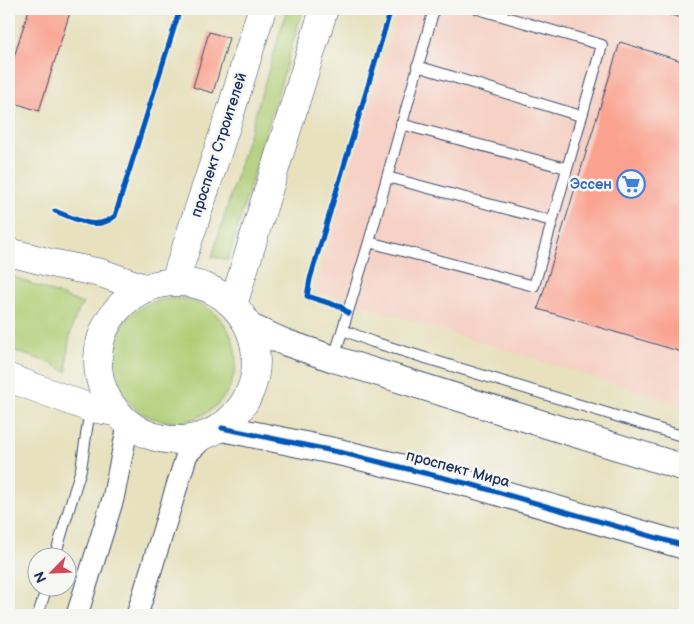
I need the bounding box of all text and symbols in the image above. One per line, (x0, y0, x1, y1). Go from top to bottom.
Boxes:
street label: проспект Строителей (187, 70, 251, 220)
supermarket icon: Эссен (616, 169, 646, 199)
place label: Эссен (570, 175, 612, 194)
street label: проспект Мира (404, 446, 512, 492)
north arrow (28, 546, 78, 596)
text: N (31, 569, 50, 585)

